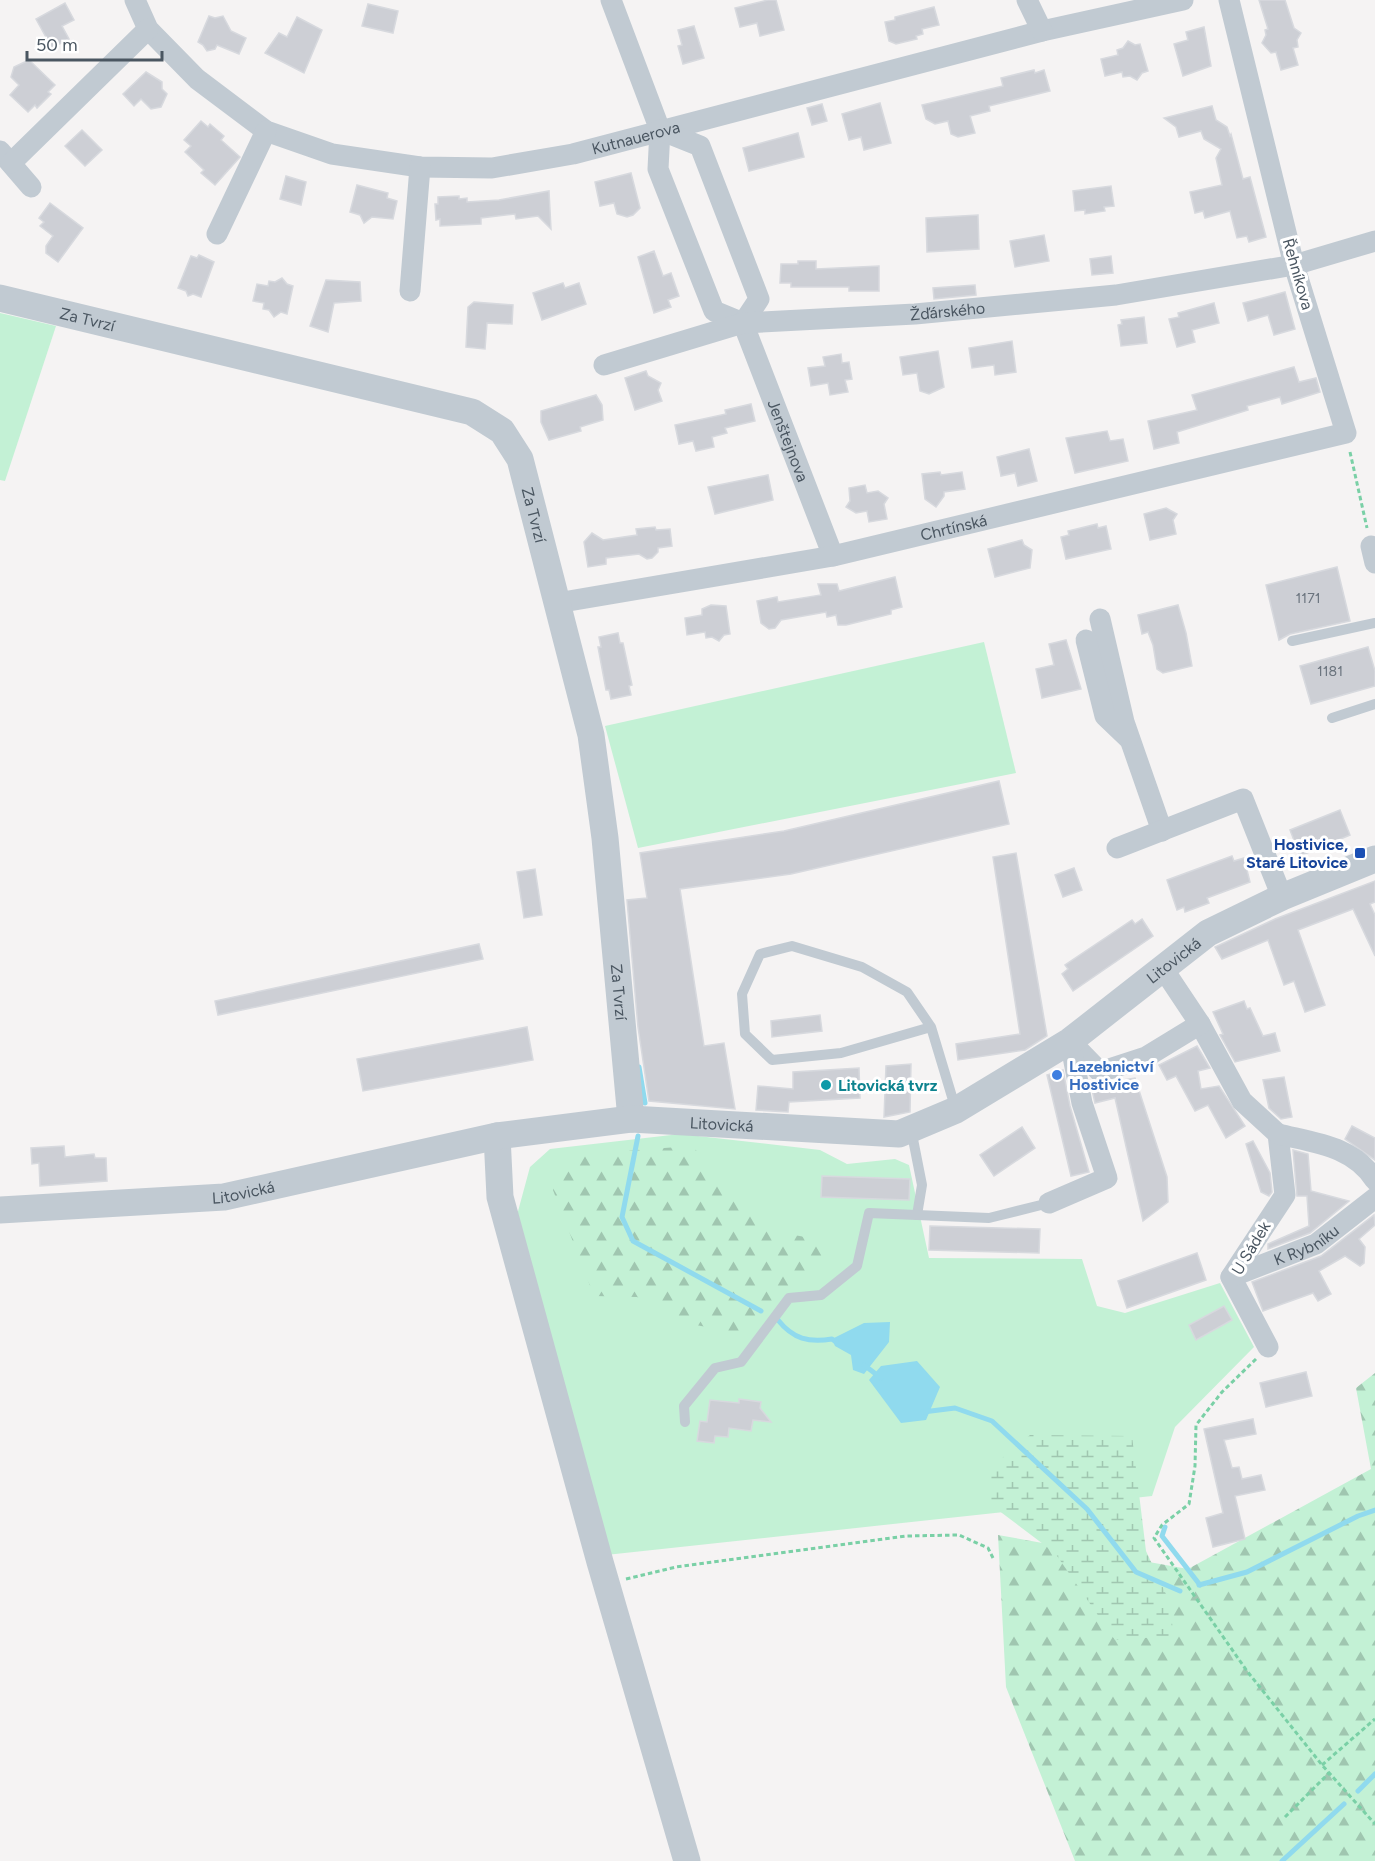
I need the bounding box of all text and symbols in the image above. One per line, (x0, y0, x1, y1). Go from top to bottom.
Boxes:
scale bar (27, 24, 162, 62)
text: 50 m (36, 34, 78, 56)
street label: Kutnauerova (590, 117, 682, 158)
street label: Řehníkova (1279, 236, 1317, 312)
street label: Žďárského (909, 298, 986, 324)
street label: Za Tvrzí (58, 303, 118, 335)
street label: Jenštejnova (764, 397, 813, 484)
street label: Za Tvrzí (518, 485, 551, 546)
street label: Chrtínská (918, 510, 989, 544)
house number: 1171 (1296, 590, 1320, 607)
house number: 1181 (1317, 663, 1343, 680)
place label: Hostivice, Staré Litovice (1246, 835, 1348, 872)
marker: Hostivice, Staré Litovice (1353, 846, 1367, 860)
street label: Litovická (1143, 933, 1204, 987)
street label: Za Tvrzí (607, 963, 631, 1022)
place label: Lazebnictví Hostivice (1069, 1057, 1154, 1094)
marker: Lazebnictví Hostivice (1050, 1068, 1064, 1082)
place label: Litovická tvrz (838, 1076, 938, 1095)
marker: Litovická tvrz (819, 1078, 833, 1092)
street label: Litovická (689, 1113, 754, 1135)
street label: Litovická (211, 1177, 276, 1207)
street label: U Sádek (1228, 1218, 1274, 1278)
street label: K Rybníku (1271, 1220, 1343, 1269)

